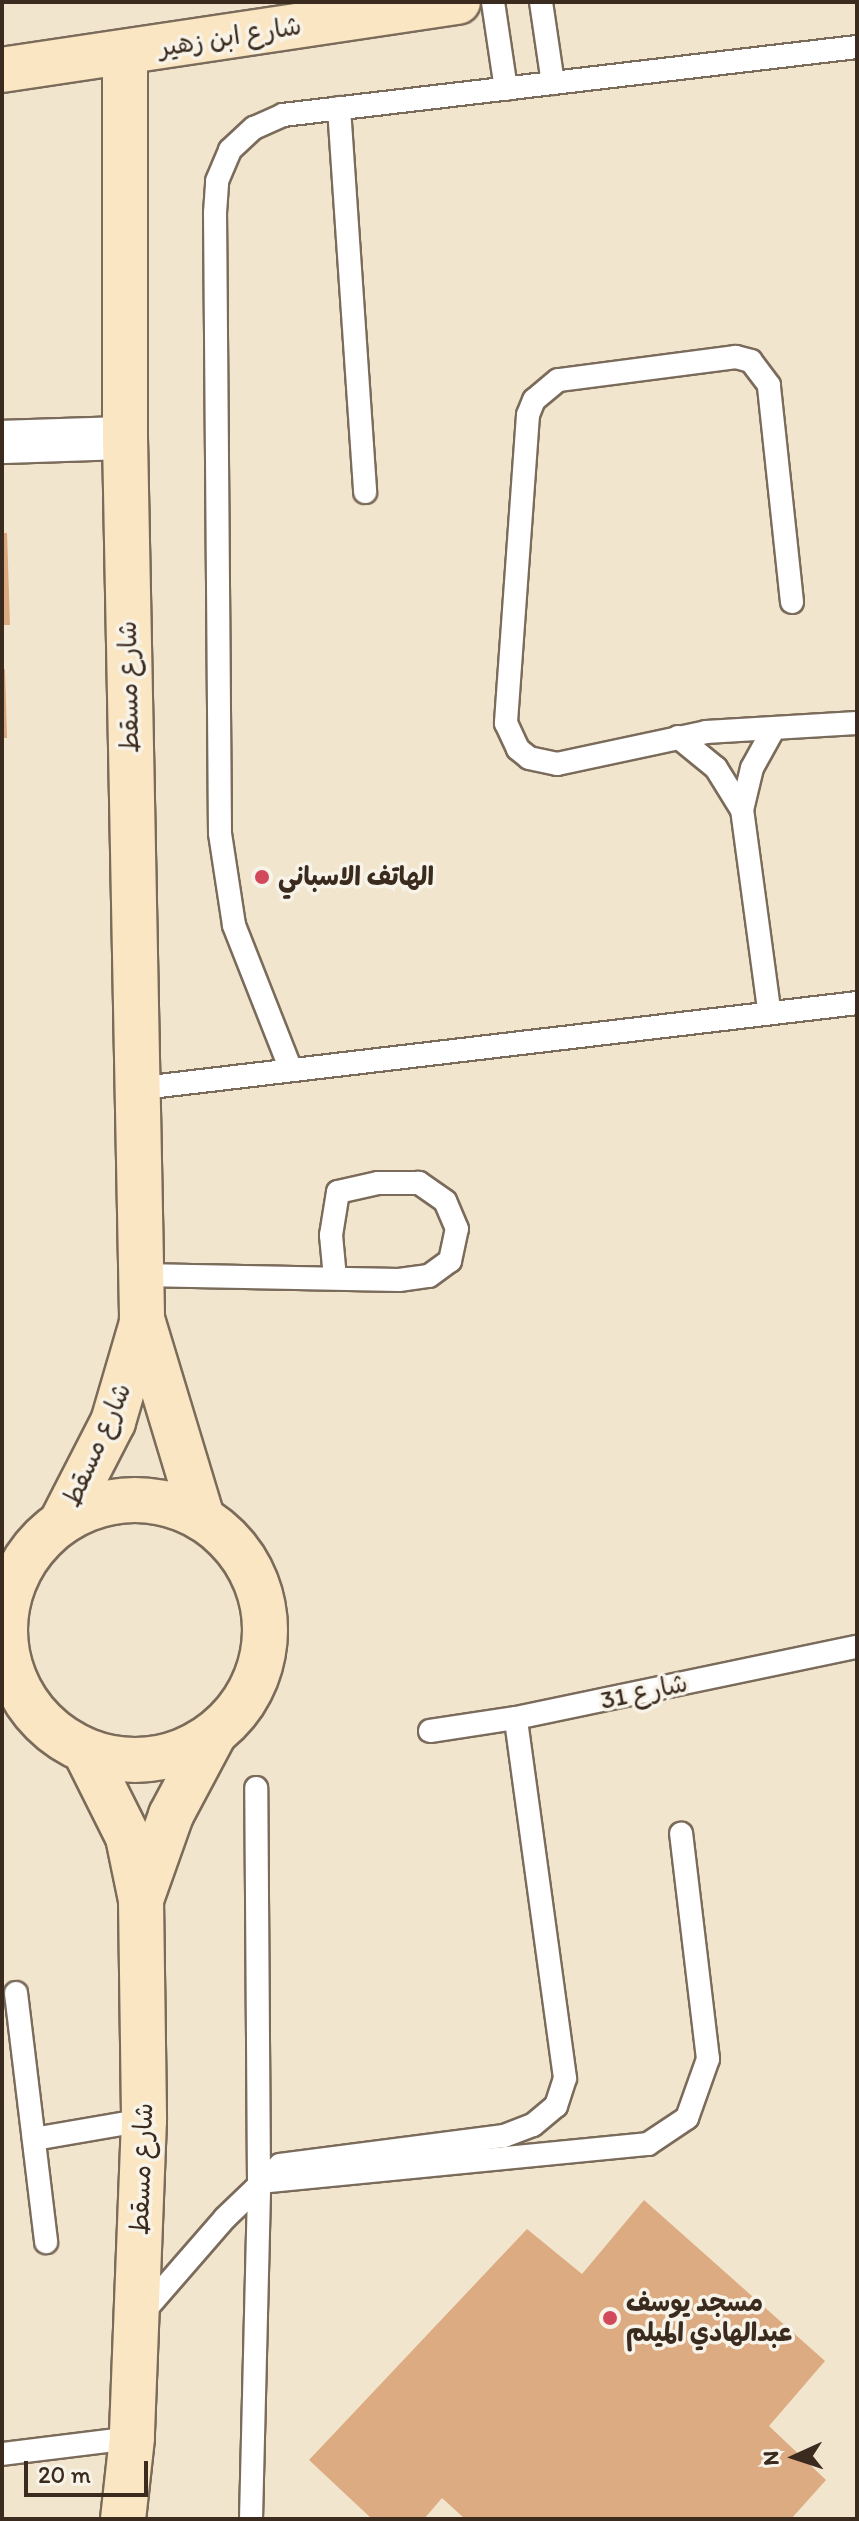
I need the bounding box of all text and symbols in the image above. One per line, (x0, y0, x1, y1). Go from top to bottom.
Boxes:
street label: شارع ابن زهير (156, 10, 304, 64)
street label: شارع مسقط (112, 620, 146, 754)
place label: الهاتف الاسباني (278, 861, 434, 893)
marker: الهاتف الاسباني (253, 868, 271, 886)
street label: شارع مسقط (56, 1378, 138, 1512)
street label: شارع 31 (598, 1668, 690, 1716)
street label: شارع مسقط (124, 2102, 160, 2236)
place label: مسجد يوسف عبدالهادي الميلم (626, 2287, 792, 2348)
marker: مسجد يوسف عبدالهادي الميلم (601, 2309, 619, 2327)
north arrow (755, 2417, 835, 2497)
scale bar (28, 2445, 152, 2495)
text: N (757, 2450, 784, 2466)
text: 20 m (38, 2460, 91, 2489)

